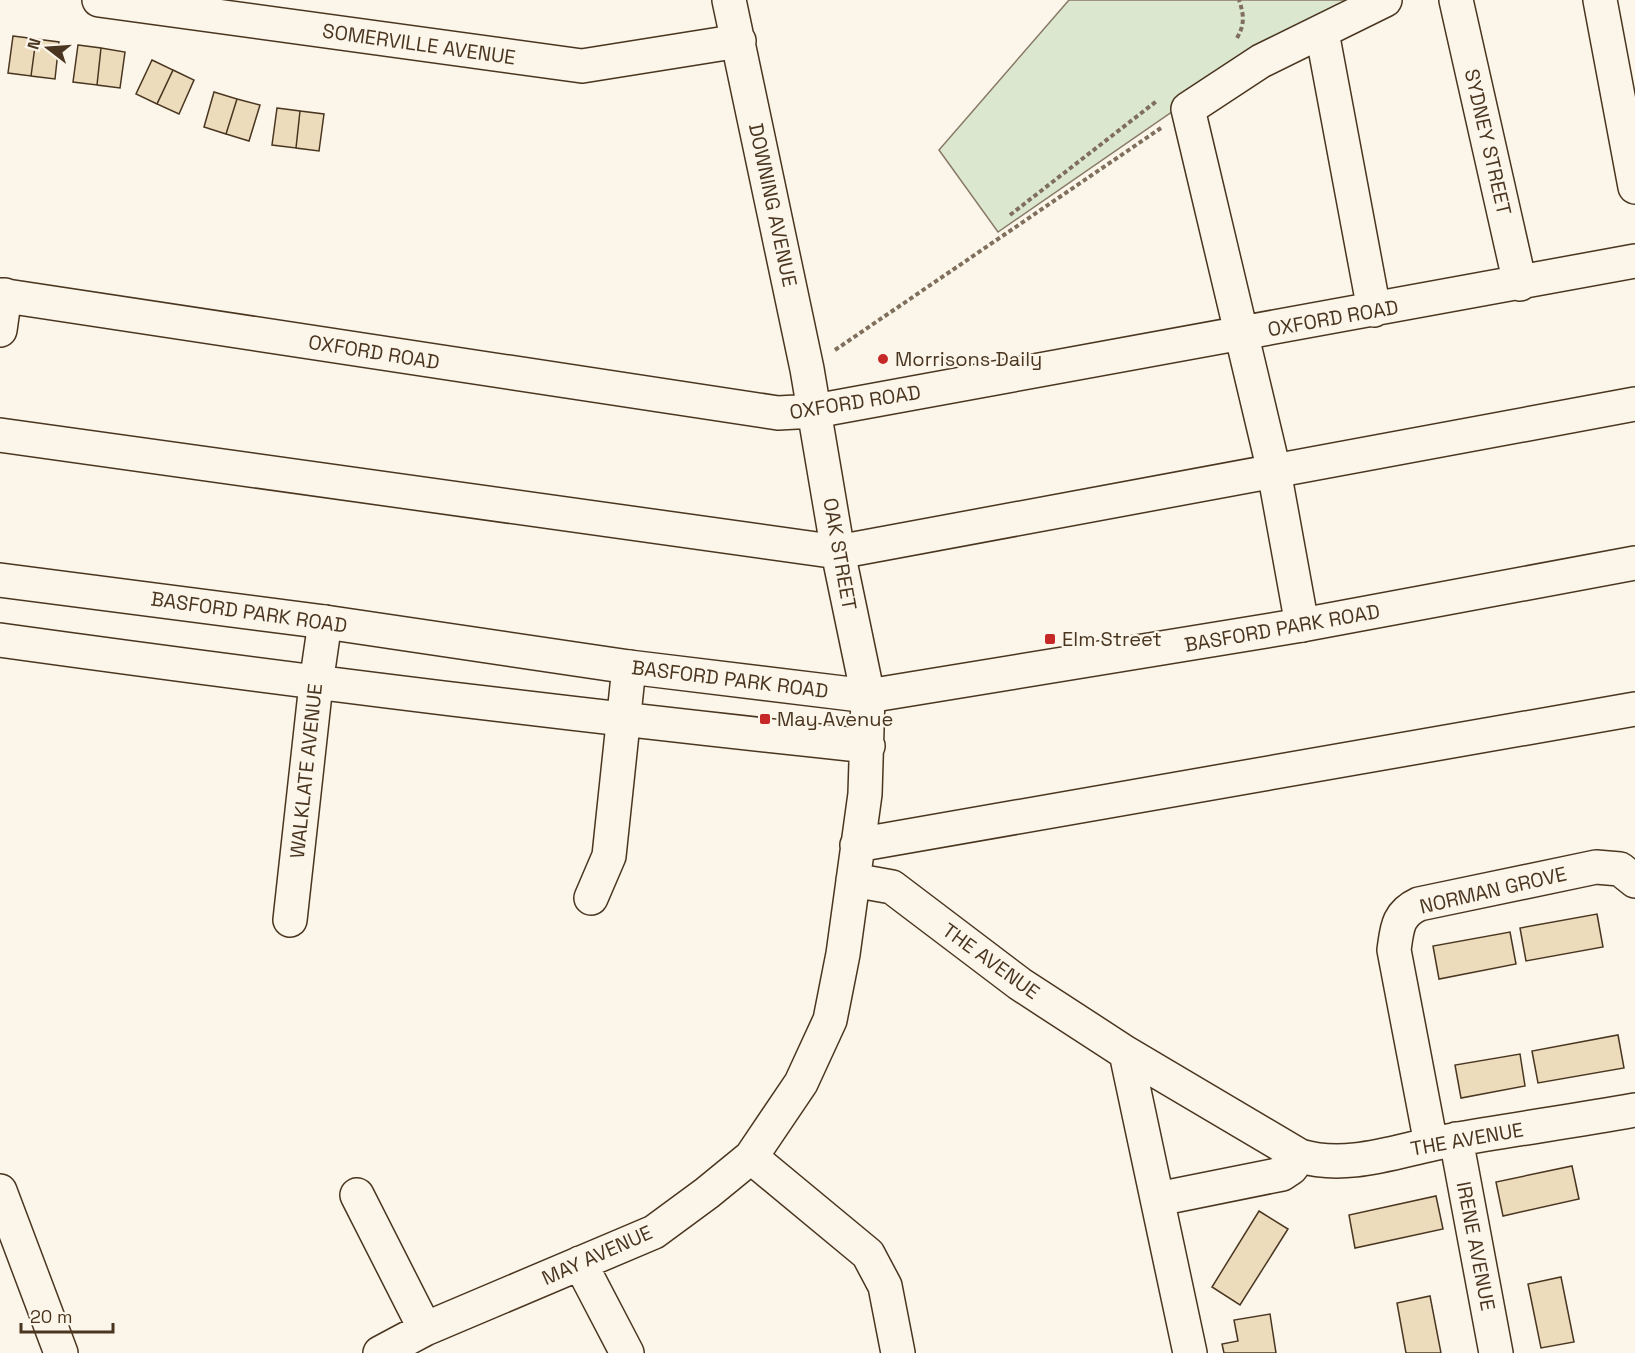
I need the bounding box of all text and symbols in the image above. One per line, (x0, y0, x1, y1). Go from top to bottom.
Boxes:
north arrow (18, 18, 78, 78)
street label: SOMERVILLE AVENUE (321, 18, 517, 70)
text: N (23, 36, 46, 52)
street label: SYDNEY STREET (1459, 66, 1518, 218)
street label: DOWNING AVENUE (743, 121, 803, 289)
street label: OXFORD ROAD (1266, 294, 1400, 342)
street label: OXFORD ROAD (307, 329, 441, 375)
place label: Morrisons Daily (895, 346, 1042, 372)
marker: Morrisons Daily (876, 352, 890, 366)
street label: OXFORD ROAD (788, 379, 922, 425)
street label: OAK STREET (817, 496, 863, 612)
street label: BASFORD PARK ROAD (149, 585, 349, 639)
street label: BASFORD PARK ROAD (1182, 598, 1382, 658)
place label: Elm Street (1062, 626, 1162, 652)
marker: Elm Street (1043, 632, 1057, 646)
street label: BASFORD PARK ROAD (630, 654, 830, 704)
street label: WALKLATE AVENUE (284, 682, 328, 860)
place label: May Avenue (777, 706, 893, 732)
marker: May Avenue (758, 712, 772, 726)
street label: NORMAN GROVE (1417, 860, 1569, 920)
street label: THE AVENUE (937, 917, 1045, 1005)
street label: THE AVENUE (1409, 1116, 1525, 1162)
street label: IRENE AVENUE (1451, 1179, 1501, 1313)
street label: MAY AVENUE (538, 1219, 656, 1291)
scale bar (21, 1296, 112, 1334)
text: 20 m (30, 1305, 73, 1328)

